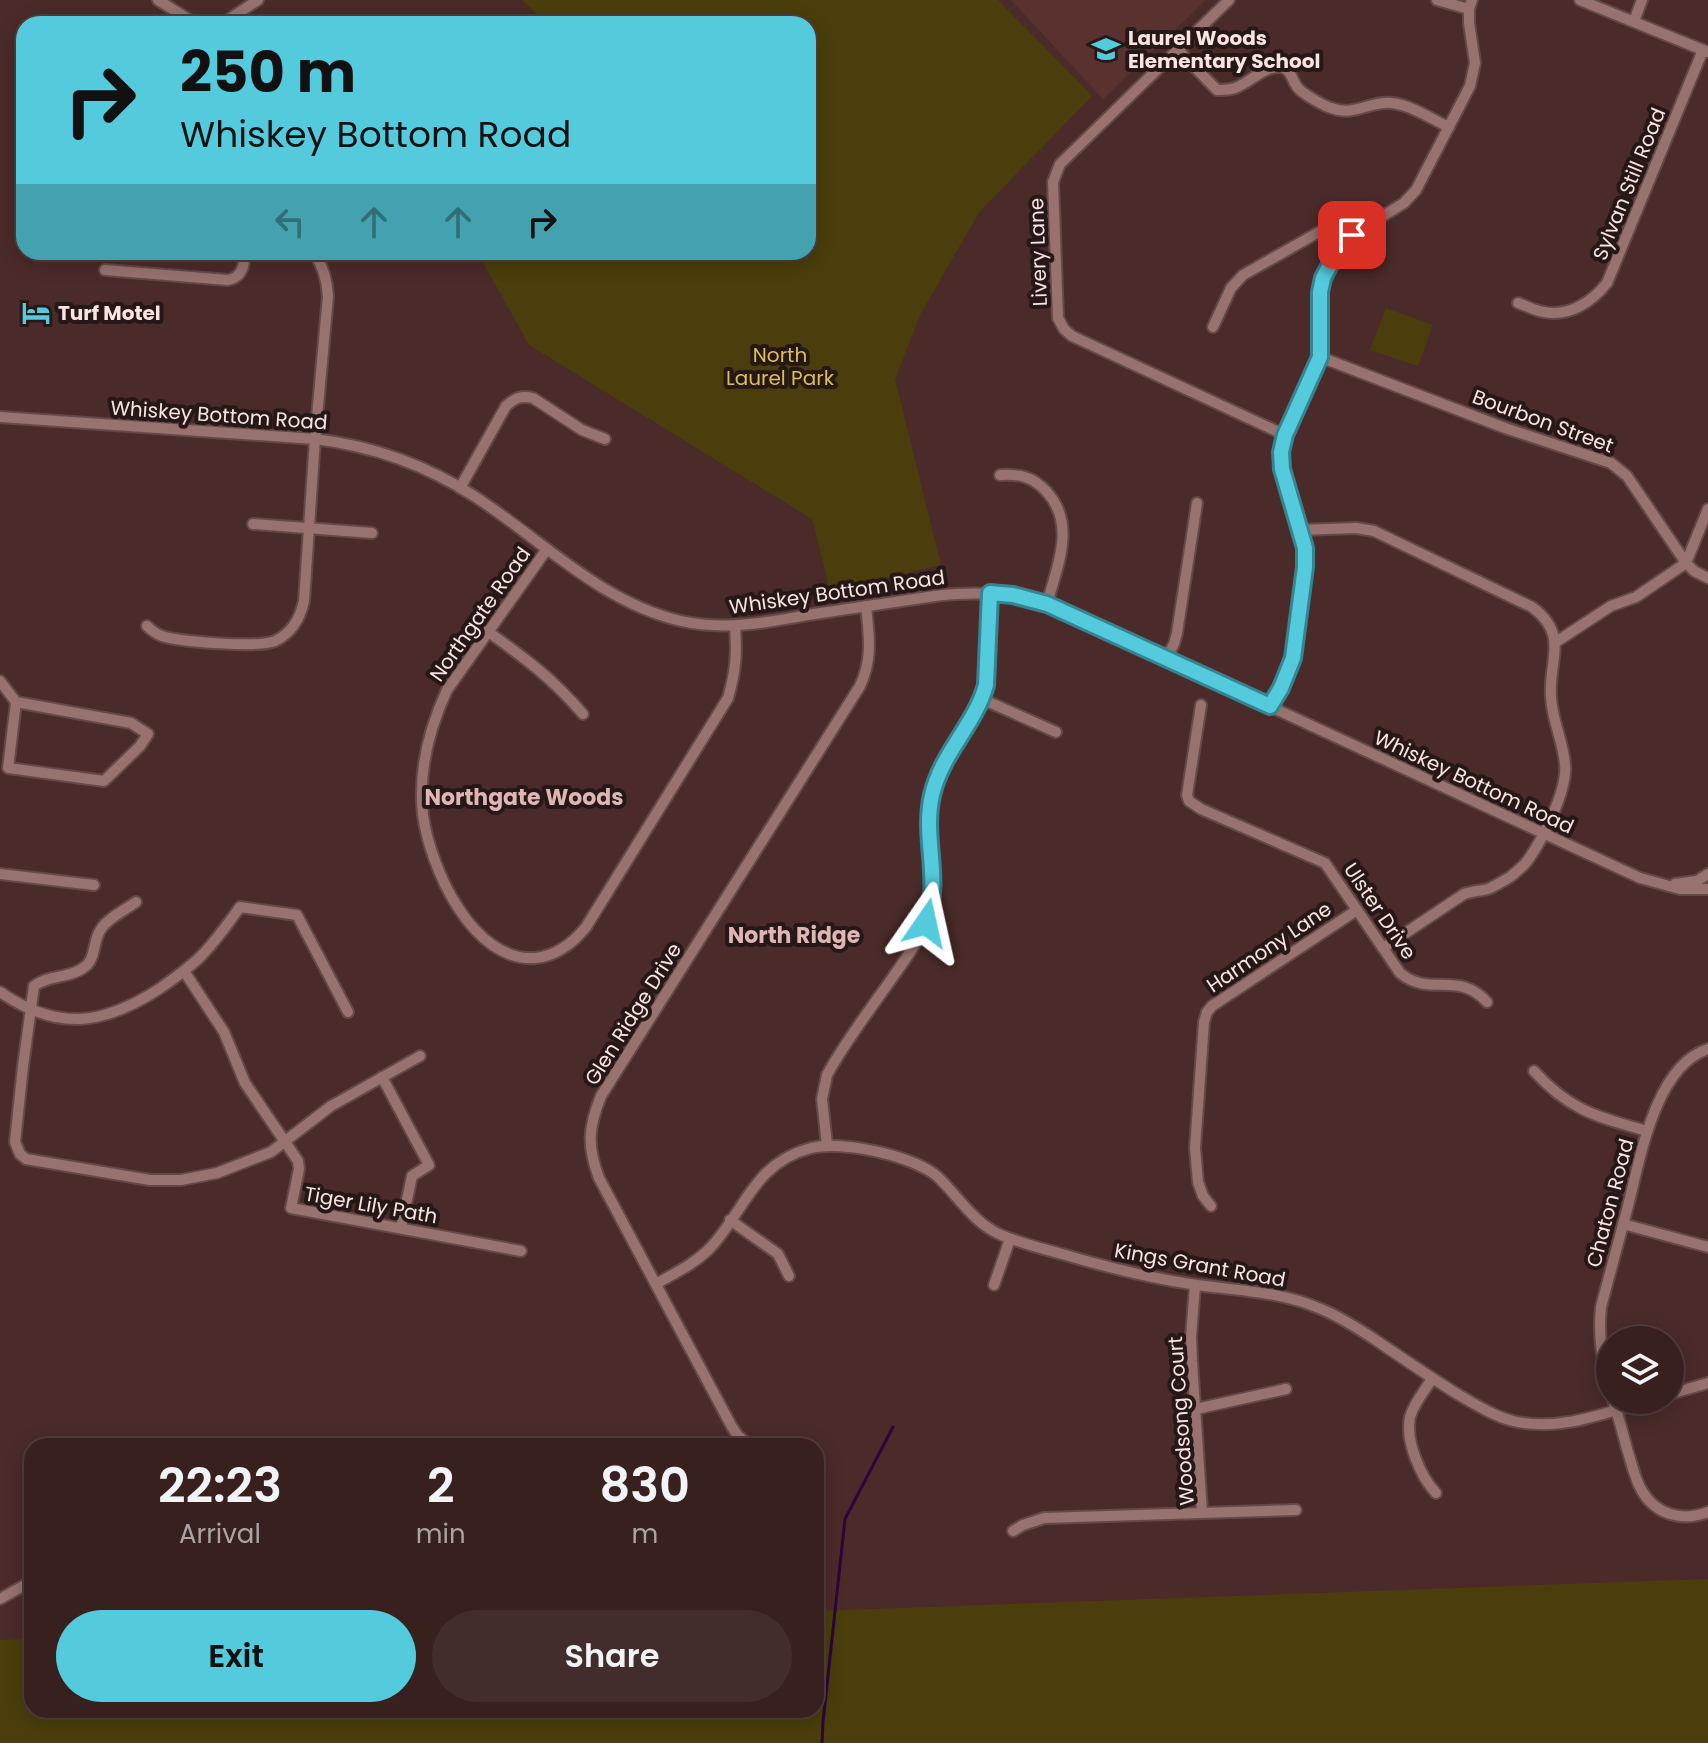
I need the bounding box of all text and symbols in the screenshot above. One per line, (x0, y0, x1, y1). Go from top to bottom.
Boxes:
place label: Laurel Woods Elementary School (1128, 24, 1320, 75)
text: 250 m (180, 33, 356, 112)
school or university icon: Laurel Woods Elementary School (1091, 34, 1121, 64)
icon: right (48, 48, 152, 152)
street label: Sylvan Still Road (1586, 104, 1672, 264)
text: Whiskey Bottom Road (180, 109, 571, 160)
street label: Livery Lane (1022, 197, 1054, 307)
icon: left (268, 200, 312, 244)
icon: ahead (352, 200, 396, 244)
icon: ahead (436, 200, 480, 244)
icon: right (520, 200, 564, 244)
pin (1318, 201, 1386, 269)
icon: arrive (1330, 213, 1374, 257)
hotel icon: Turf Motel (21, 298, 51, 328)
place label: Turf Motel (58, 299, 161, 327)
park label: North Laurel Park (726, 341, 835, 392)
street label: Bourbon Street (1469, 382, 1617, 460)
street label: Whiskey Bottom Road (110, 393, 328, 437)
street label: Northgate Road (423, 541, 537, 687)
street label: Whiskey Bottom Road (727, 563, 947, 621)
street label: Whiskey Bottom Road (1370, 723, 1578, 841)
district label: Northgate Woods (424, 782, 624, 813)
street label: Ulster Drive (1337, 857, 1423, 965)
position arrow (884, 881, 968, 965)
street label: Harmony Lane (1201, 895, 1337, 999)
district label: North Ridge (728, 920, 860, 951)
street label: Glen Ridge Drive (578, 937, 688, 1091)
street label: Chaton Road (1579, 1136, 1641, 1270)
street label: Tiger Lily Path (302, 1180, 440, 1230)
street label: Kings Grant Road (1112, 1236, 1288, 1294)
map controls (1596, 1326, 1684, 1414)
button: layers (1596, 1326, 1684, 1414)
street label: Woodsong Court (1161, 1336, 1201, 1506)
text: 22:23 (158, 1452, 282, 1519)
text: 2 (427, 1452, 454, 1519)
text: 830 (600, 1452, 690, 1519)
text: Arrival (179, 1516, 261, 1552)
text: min (416, 1516, 466, 1552)
text: m (631, 1516, 658, 1552)
button: Exit (56, 1610, 416, 1702)
button: Share (432, 1610, 792, 1702)

